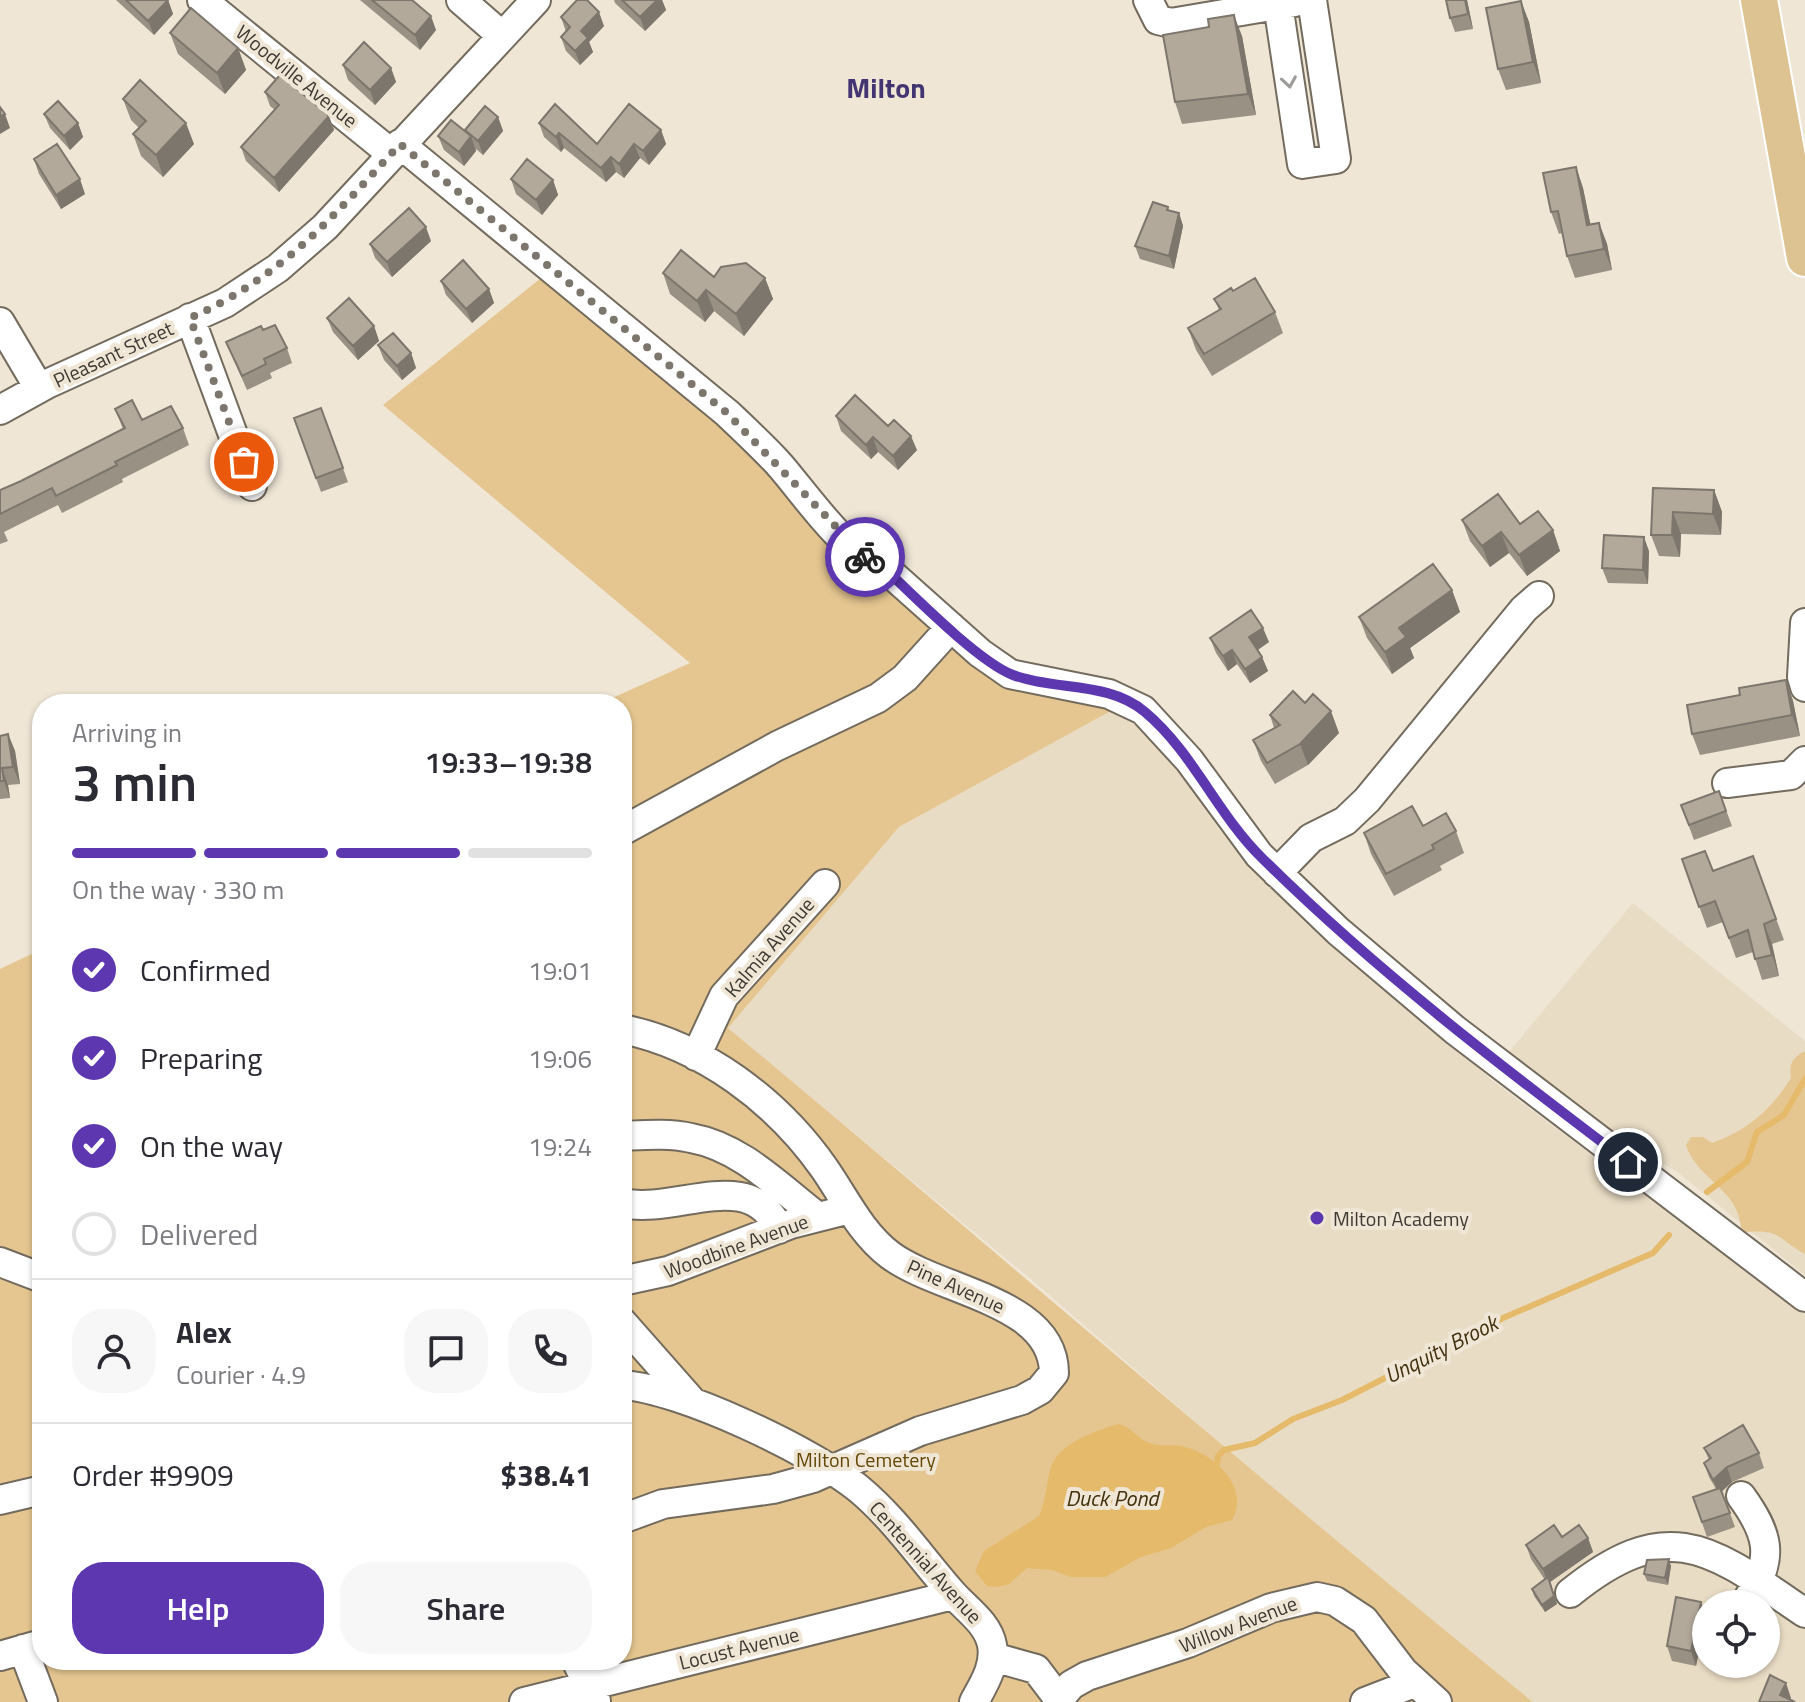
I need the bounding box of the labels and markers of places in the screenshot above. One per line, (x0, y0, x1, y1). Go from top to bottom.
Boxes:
pin (210, 428, 278, 496)
pin (1594, 1128, 1662, 1196)
place label: Milton Academy (1333, 1203, 1469, 1234)
marker: Milton Academy (1308, 1209, 1326, 1227)

